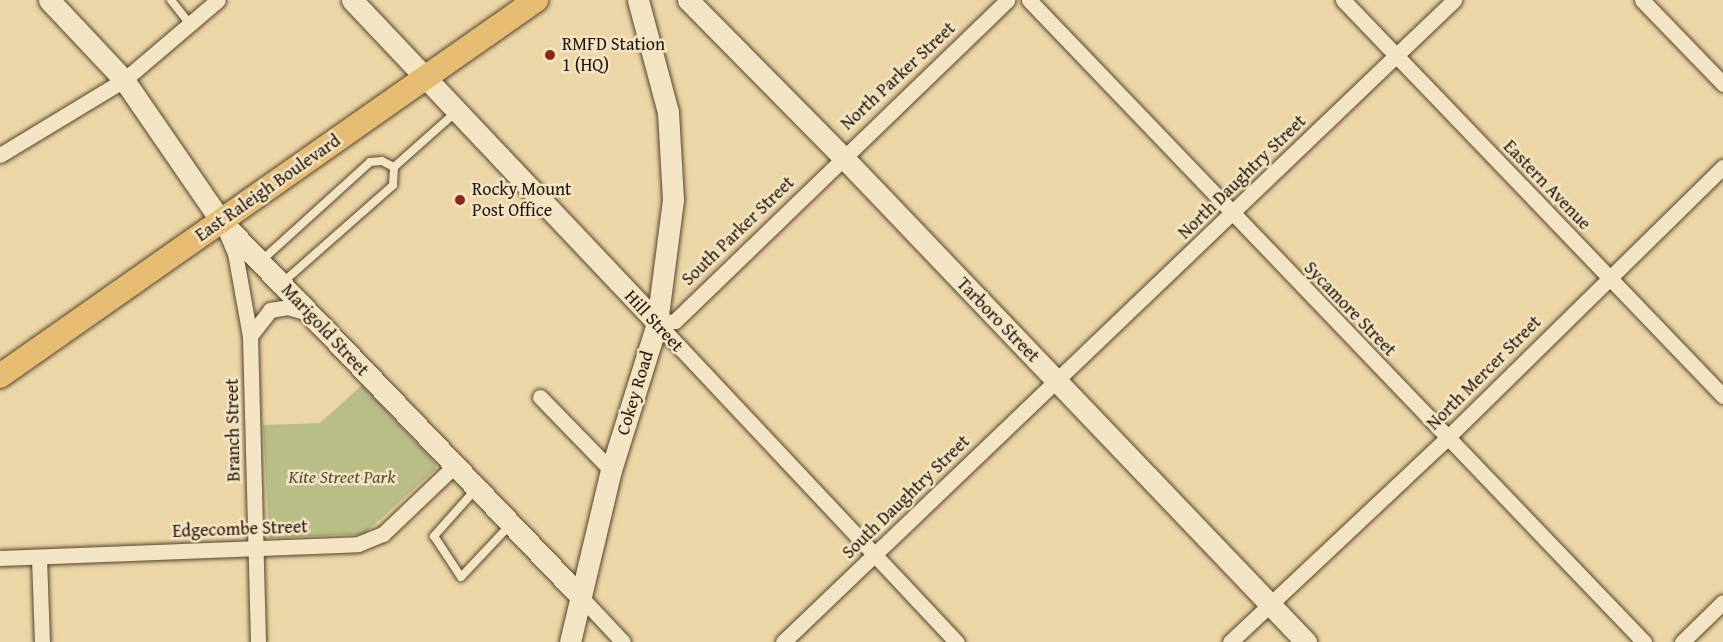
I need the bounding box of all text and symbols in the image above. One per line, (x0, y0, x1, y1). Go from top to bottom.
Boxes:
street label: North Parker Street (836, 17, 960, 135)
place label: RMFD Station 1 (HQ) (562, 34, 665, 76)
marker: RMFD Station 1 (HQ) (543, 48, 557, 62)
street label: North Daughtry Street (1174, 110, 1310, 244)
street label: East Raleigh Boulevard (191, 130, 345, 246)
street label: Eastern Avenue (1499, 136, 1595, 234)
street label: South Parker Street (677, 172, 799, 290)
place label: Rocky Mount Post Office (472, 179, 571, 222)
marker: Rocky Mount Post Office (453, 193, 467, 207)
street label: Sycamore Street (1299, 257, 1401, 361)
street label: Tarboro Street (952, 273, 1044, 367)
street label: Marigold Street (277, 279, 373, 381)
street label: Hill Street (620, 286, 688, 356)
street label: North Mercer Street (1422, 311, 1546, 435)
street label: Cokey Road (612, 348, 658, 438)
street label: Branch Street (221, 378, 245, 482)
street label: South Daughtry Street (838, 431, 974, 563)
park label: Kite Street Park (288, 466, 396, 488)
street label: Edgecombe Street (172, 516, 308, 542)

